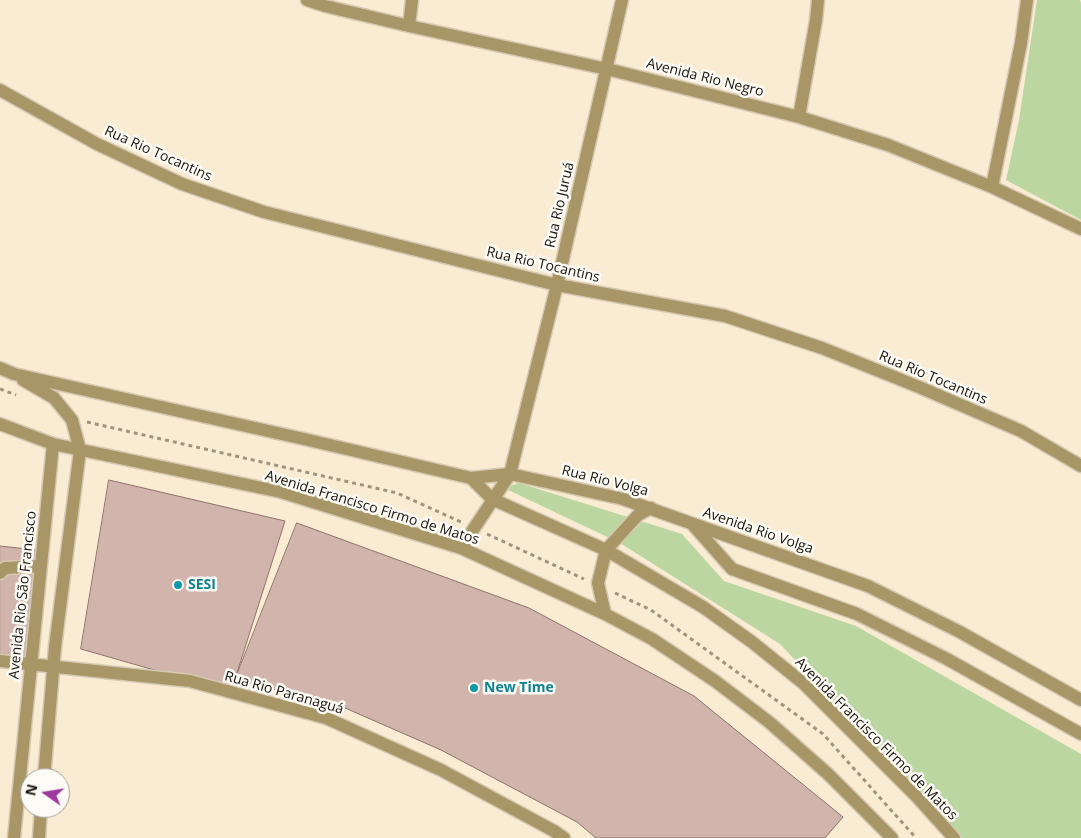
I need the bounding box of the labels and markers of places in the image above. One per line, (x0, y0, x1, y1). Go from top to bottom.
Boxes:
place label: SESI (188, 577, 216, 593)
marker: SESI (172, 579, 184, 591)
place label: New Time (484, 680, 554, 696)
marker: New Time (468, 682, 480, 694)

